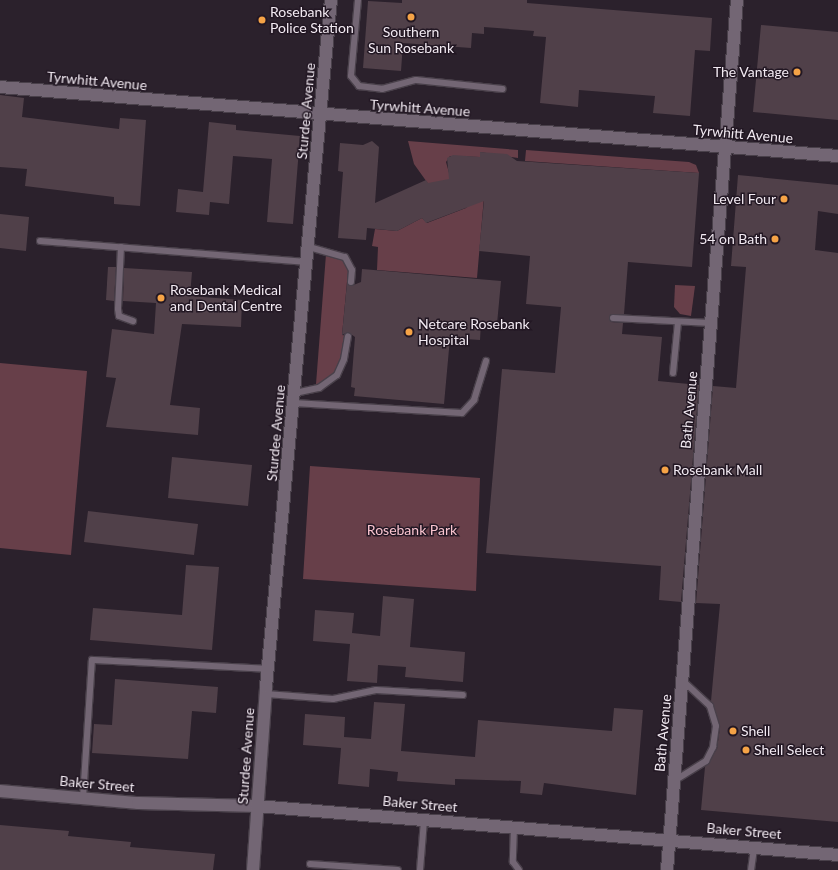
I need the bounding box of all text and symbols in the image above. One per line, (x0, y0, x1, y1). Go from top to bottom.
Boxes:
place label: Rosebank Police Station (270, 4, 354, 36)
marker: Southern Sun Rosebank (406, 12, 416, 22)
marker: Rosebank Police Station (257, 15, 267, 25)
place label: Southern Sun Rosebank (368, 24, 454, 56)
street label: Sturdee Avenue (293, 62, 319, 160)
place label: The Vantage (712, 64, 789, 80)
marker: The Vantage (792, 67, 802, 77)
street label: Tyrwhitt Avenue (46, 68, 148, 94)
street label: Tyrwhitt Avenue (369, 96, 471, 120)
street label: Tyrwhitt Avenue (692, 121, 794, 147)
place label: Level Four (713, 191, 776, 207)
marker: Level Four (779, 194, 789, 204)
place label: 54 on Bath (699, 231, 767, 247)
marker: 54 on Bath (770, 234, 780, 244)
place label: Rosebank Medical and Dental Centre (170, 282, 282, 314)
marker: Rosebank Medical and Dental Centre (155, 292, 167, 304)
place label: Netcare Rosebank Hospital (418, 316, 530, 348)
marker: Netcare Rosebank Hospital (403, 326, 415, 338)
street label: Bath Avenue (677, 370, 701, 450)
street label: Sturdee Avenue (263, 384, 289, 482)
place label: Rosebank Mall (673, 462, 762, 478)
marker: Rosebank Mall (660, 465, 670, 475)
park label: Rosebank Park (367, 522, 457, 538)
street label: Bath Avenue (651, 693, 675, 773)
street label: Sturdee Avenue (234, 707, 258, 805)
place label: Shell (741, 723, 770, 739)
marker: Shell (728, 726, 738, 736)
place label: Shell Select (754, 742, 824, 758)
marker: Shell Select (741, 745, 751, 755)
street label: Baker Street (59, 772, 135, 796)
street label: Baker Street (382, 792, 458, 816)
street label: Baker Street (706, 819, 782, 843)

